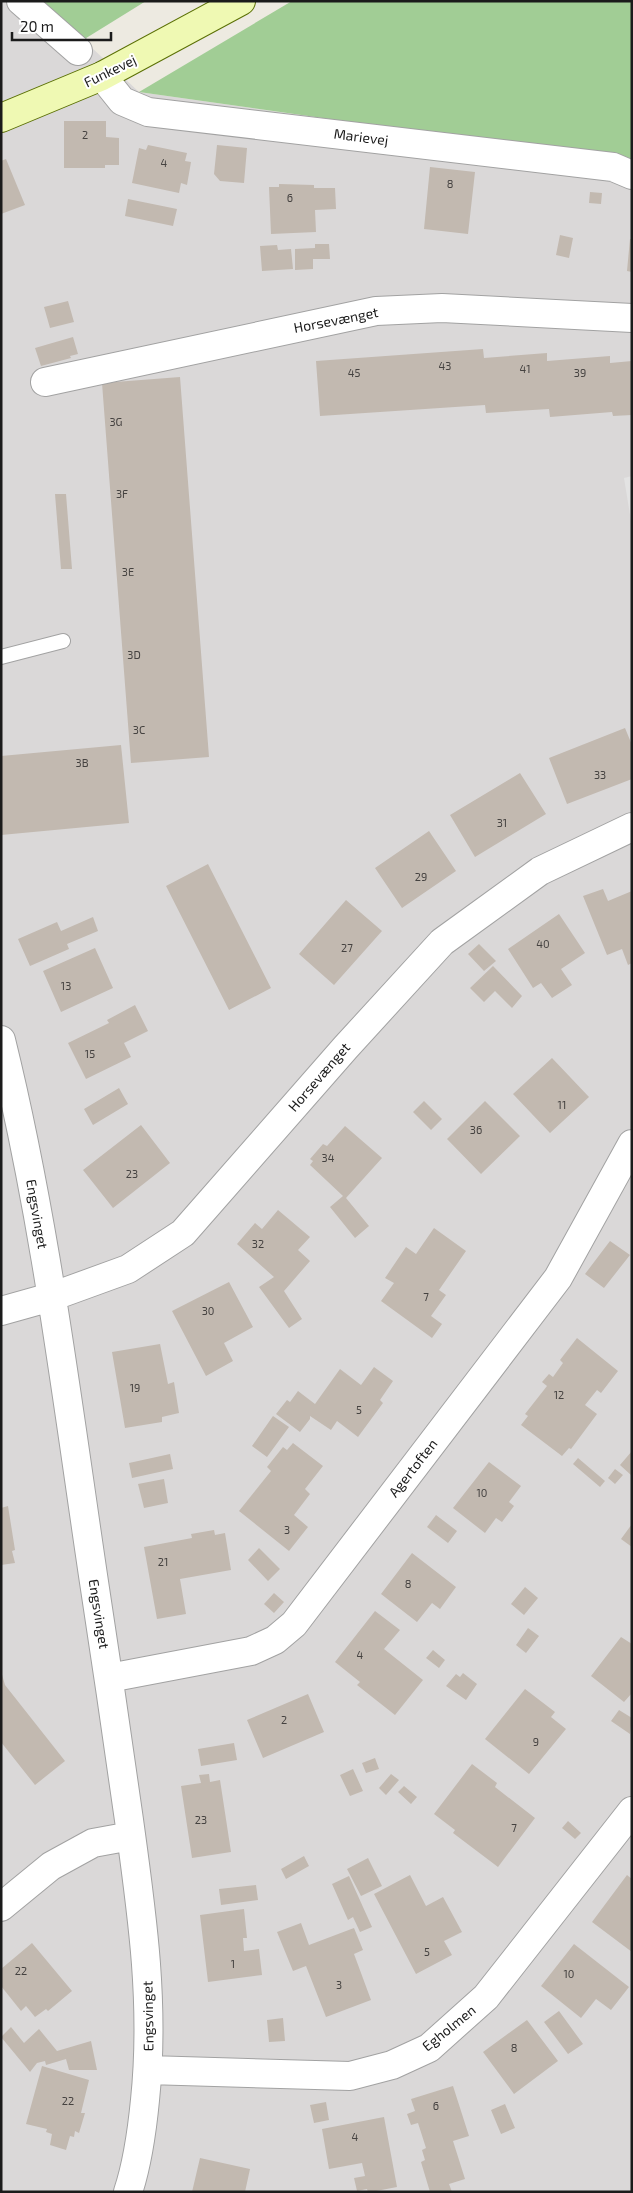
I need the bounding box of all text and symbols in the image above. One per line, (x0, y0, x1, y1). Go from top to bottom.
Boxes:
scale bar (12, 10, 111, 42)
text: 20 m (20, 17, 54, 35)
street label: Funkevej (81, 51, 139, 91)
street label: Marievej (333, 125, 389, 148)
house number: 2 (82, 128, 88, 141)
house number: 4 (161, 156, 168, 169)
house number: 8 (447, 177, 453, 190)
house number: 6 (287, 191, 293, 204)
street label: Horsevænget (292, 303, 380, 336)
house number: 43 (439, 359, 451, 372)
house number: 41 (519, 362, 531, 375)
house number: 45 (348, 366, 360, 379)
house number: 39 (574, 366, 586, 379)
house number: 3G (109, 415, 123, 428)
house number: 3F (116, 487, 128, 500)
house number: 3E (122, 565, 134, 578)
house number: 3D (127, 648, 141, 661)
house number: 3C (133, 723, 145, 736)
house number: 3B (76, 756, 89, 769)
house number: 33 (594, 768, 606, 781)
house number: 31 (497, 816, 507, 829)
house number: 29 (415, 870, 427, 883)
house number: 40 (536, 937, 550, 950)
house number: 27 (341, 941, 353, 954)
house number: 13 (61, 979, 71, 992)
street label: Horsevænget (284, 1039, 353, 1115)
house number: 15 (85, 1047, 95, 1060)
house number: 11 (558, 1098, 566, 1111)
house number: 36 (470, 1123, 482, 1136)
house number: 34 (322, 1151, 335, 1164)
house number: 23 (126, 1167, 138, 1180)
street label: Engsvinget (23, 1178, 52, 1250)
house number: 32 (252, 1237, 264, 1250)
house number: 7 (423, 1290, 429, 1303)
house number: 30 (202, 1304, 214, 1317)
house number: 19 (130, 1381, 140, 1394)
house number: 12 (554, 1388, 564, 1401)
house number: 5 (356, 1403, 362, 1416)
street label: Agertoften (385, 1435, 441, 1500)
house number: 10 (476, 1486, 488, 1499)
house number: 3 (284, 1523, 290, 1536)
house number: 21 (158, 1555, 168, 1568)
house number: 8 (405, 1577, 411, 1590)
street label: Engsvinget (86, 1578, 113, 1650)
house number: 4 (357, 1648, 364, 1661)
house number: 2 (281, 1713, 287, 1726)
house number: 9 (533, 1735, 539, 1748)
house number: 23 (195, 1813, 207, 1826)
house number: 7 (511, 1821, 517, 1834)
house number: 5 (424, 1945, 430, 1958)
house number: 1 (231, 1957, 235, 1970)
house number: 22 (15, 1964, 27, 1977)
house number: 10 (563, 1967, 575, 1980)
house number: 3 (336, 1978, 342, 1991)
street label: Engsvinget (138, 1981, 157, 2051)
street label: Egholmen (419, 2001, 479, 2054)
house number: 8 (511, 2041, 517, 2054)
house number: 22 (62, 2094, 74, 2107)
house number: 6 (433, 2099, 439, 2112)
house number: 4 (352, 2130, 359, 2143)

